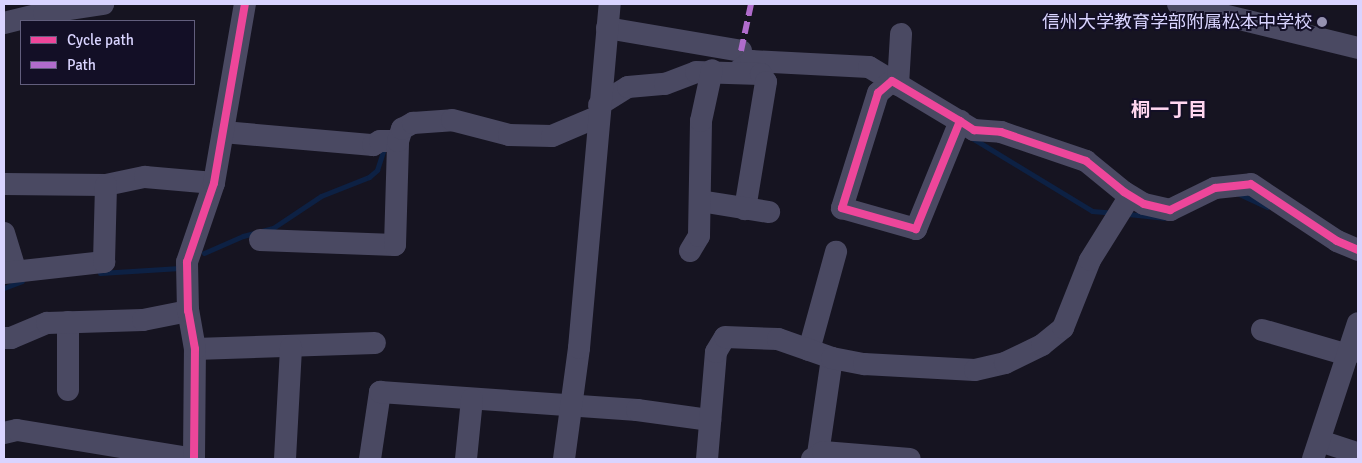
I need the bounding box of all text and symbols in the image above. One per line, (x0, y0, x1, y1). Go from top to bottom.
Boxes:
place label: 信州大学教育学部附属松本中学校 (1042, 11, 1312, 33)
marker: 信州大学教育学部附属松本中学校 (1316, 16, 1328, 28)
legend (20, 20, 195, 85)
text: Cycle path (67, 31, 134, 49)
text: Path (67, 56, 96, 74)
district label: 桐一丁目 (1131, 100, 1207, 122)

